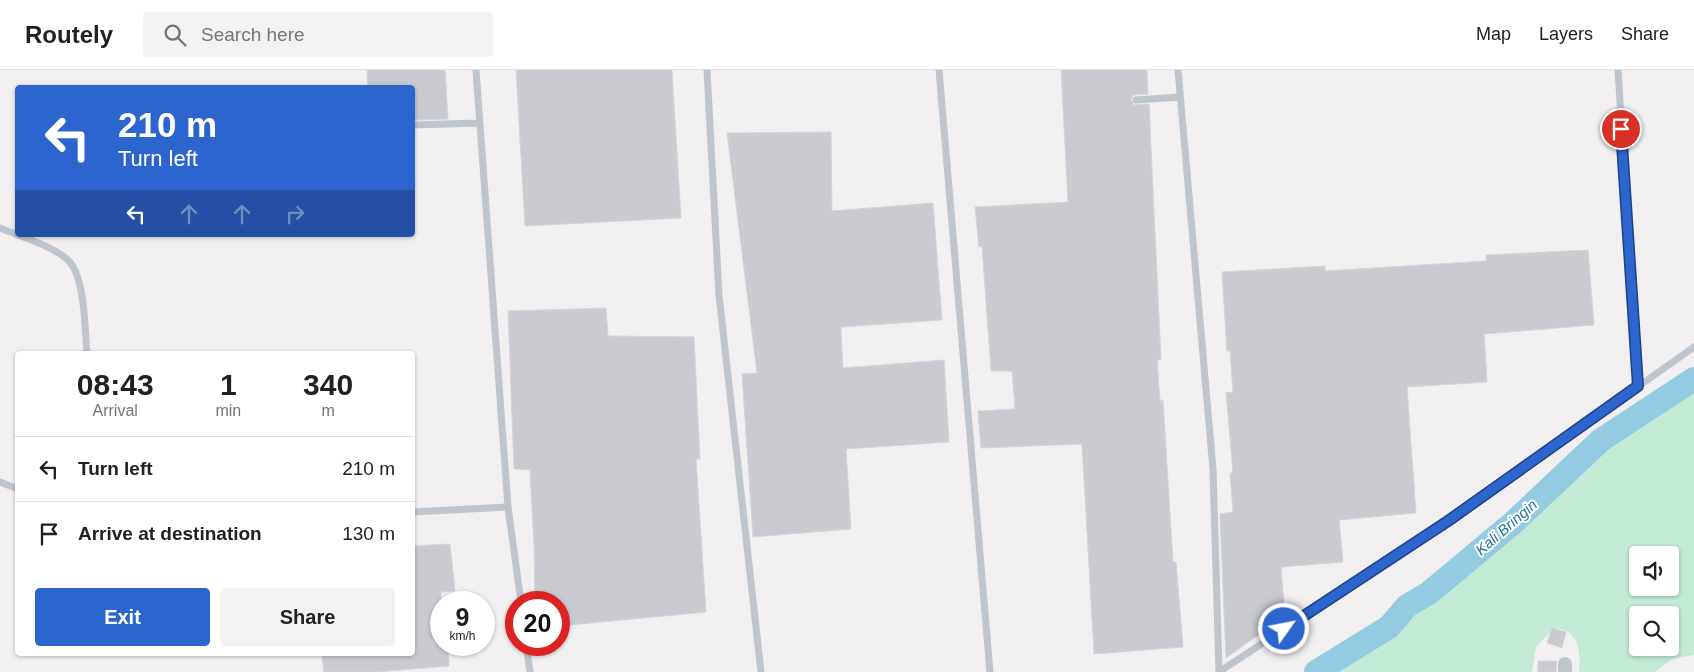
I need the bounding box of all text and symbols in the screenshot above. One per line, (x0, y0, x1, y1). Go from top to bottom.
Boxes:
search box (143, 12, 493, 57)
text: Routely (25, 21, 113, 48)
icon: search (161, 21, 189, 49)
text: Search here (201, 24, 305, 45)
text: Map (1476, 24, 1511, 44)
text: Layers (1539, 24, 1593, 44)
text: Share (1621, 24, 1669, 44)
icon: left (35, 105, 100, 170)
text: 210 m (118, 105, 217, 144)
pin (1600, 108, 1642, 150)
icon: arrive (1607, 115, 1635, 143)
text: Turn left (118, 146, 198, 171)
icon: left (122, 200, 150, 228)
icon: ahead (175, 200, 203, 228)
icon: ahead (228, 200, 256, 228)
icon: right (281, 200, 309, 228)
text: 08:43 (77, 368, 154, 401)
text: 1 (220, 368, 237, 401)
text: 340 (303, 368, 353, 401)
text: Arrival (93, 402, 138, 419)
text: min (215, 402, 241, 419)
text: m (321, 402, 335, 419)
icon: left (35, 455, 63, 483)
text: Turn left (78, 458, 153, 479)
text: 210 m (342, 458, 395, 479)
water label: Kali Bringin (1472, 496, 1540, 558)
icon: arrive (35, 520, 63, 548)
text: Arrive at destination (78, 523, 262, 544)
text: 130 m (342, 523, 395, 544)
map controls (1629, 546, 1679, 656)
button: sound (1629, 546, 1679, 596)
button: Exit (35, 588, 210, 646)
button: Share (220, 588, 395, 646)
speed limit sign: 20 (505, 591, 570, 656)
position arrow (1257, 602, 1309, 654)
text: 9 (456, 603, 469, 631)
button: search (1629, 606, 1679, 656)
text: km/h (449, 629, 476, 643)

